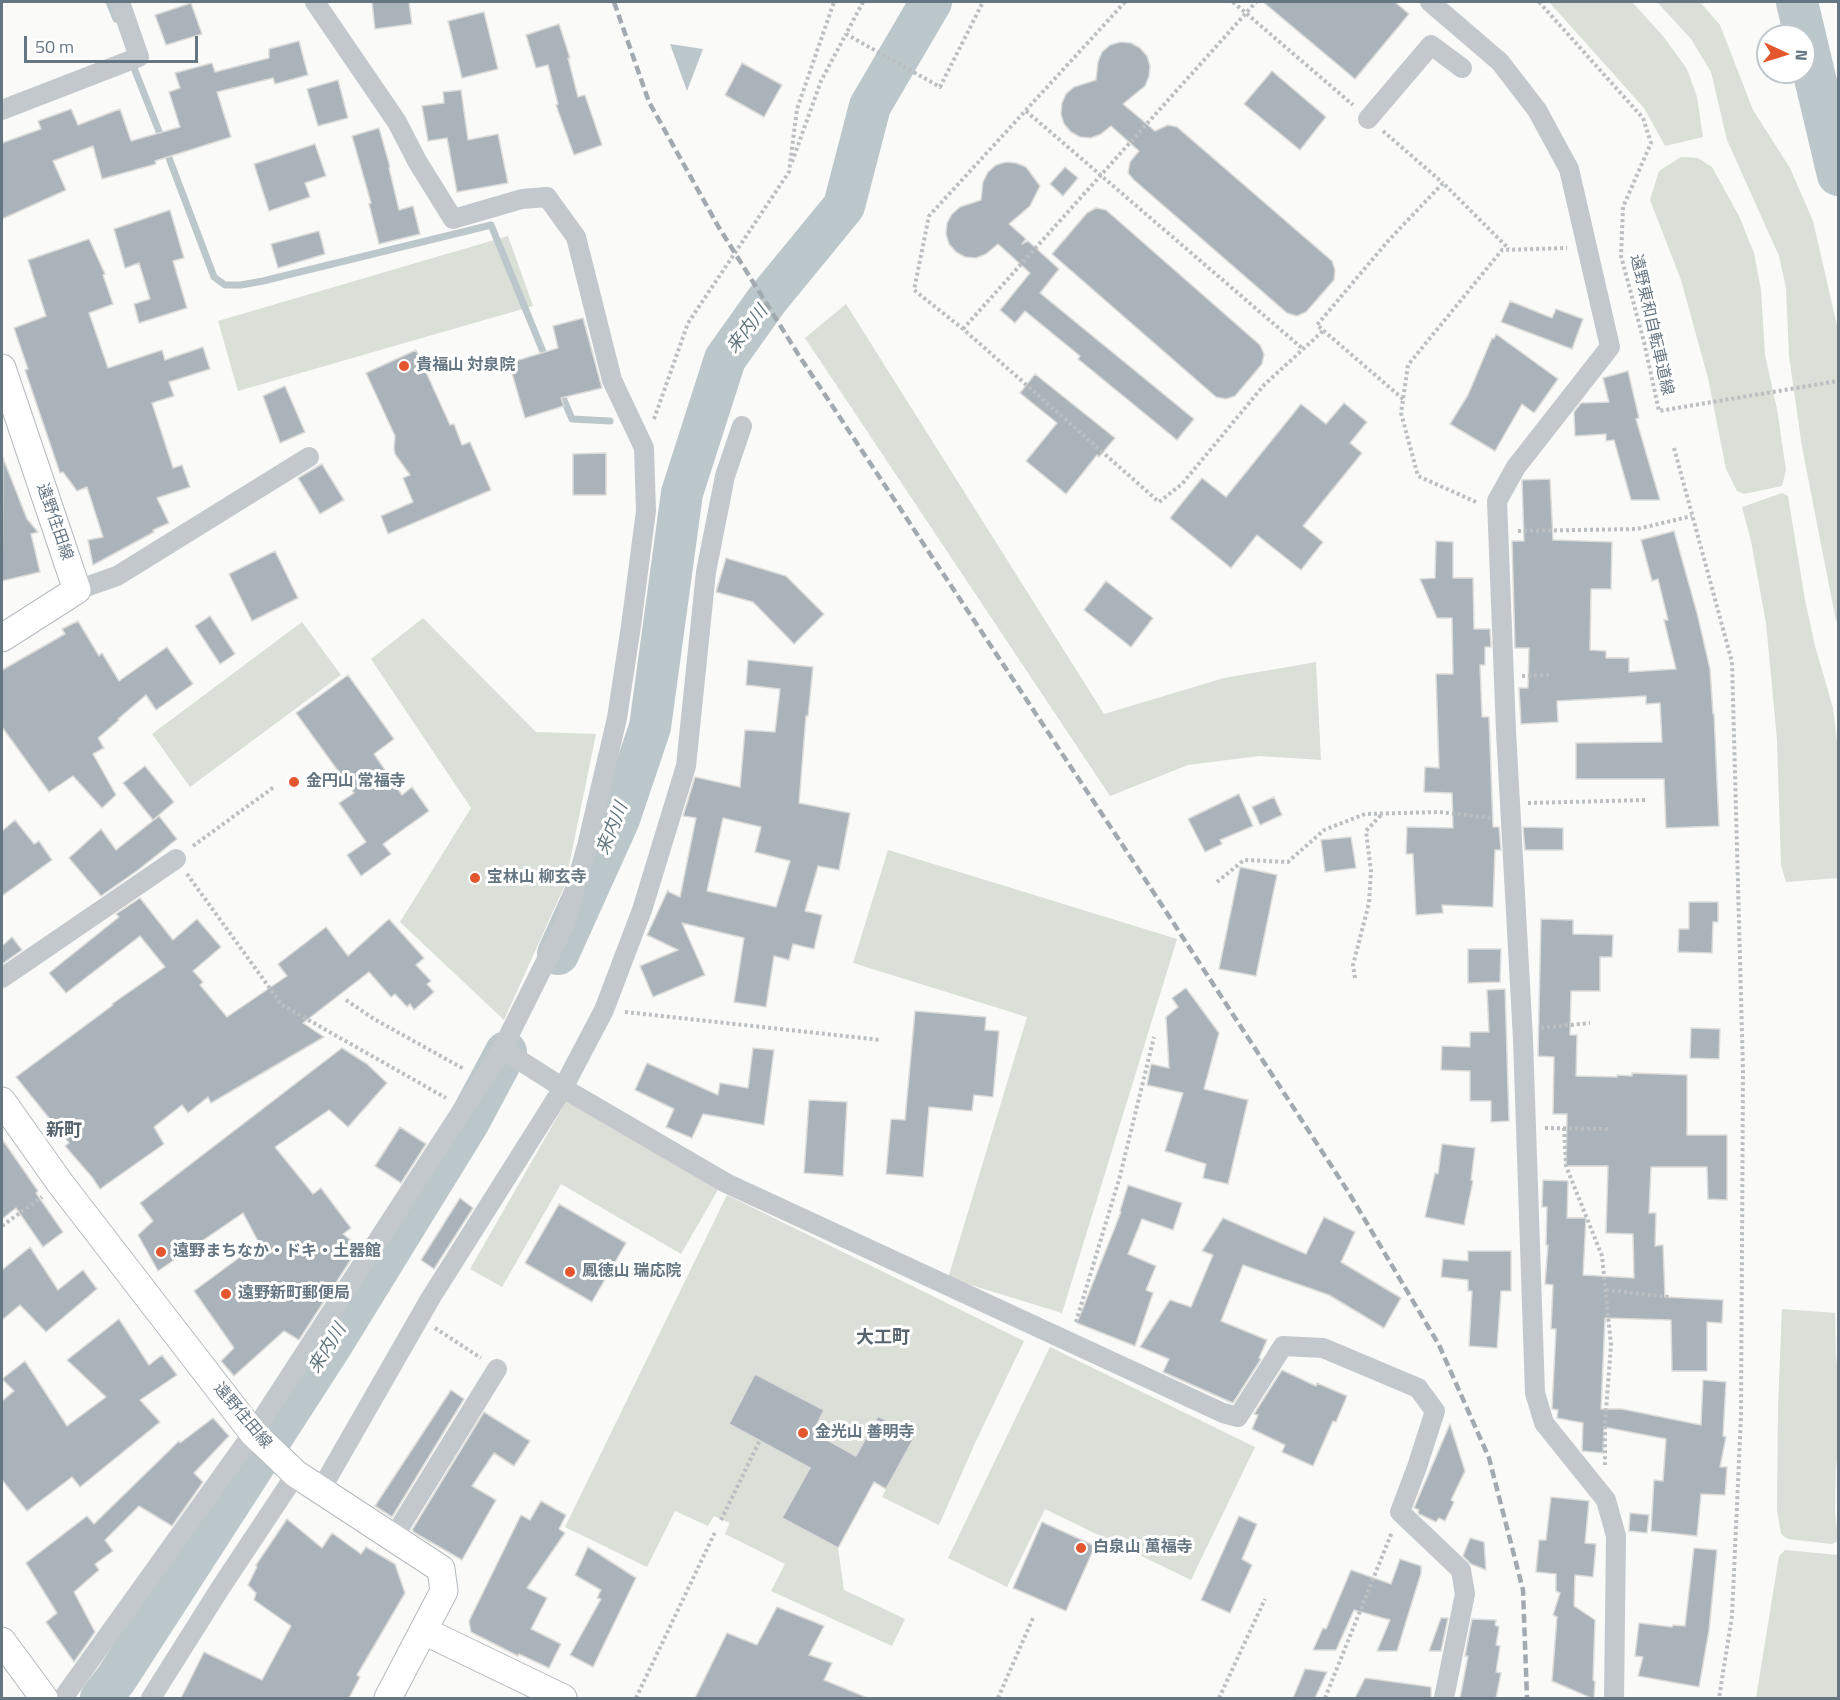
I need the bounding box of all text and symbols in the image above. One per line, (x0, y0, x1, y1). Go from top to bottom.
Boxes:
scale bar (27, 24, 201, 62)
north arrow (1756, 24, 1816, 84)
text: 50 m (35, 33, 74, 60)
text: N (1790, 49, 1814, 61)
street label: 遠野東和自転車道線 (1625, 253, 1677, 397)
water label: 来内川 (723, 302, 773, 358)
place label: 貴福山 対泉院 (416, 356, 516, 376)
marker: 貴福山 対泉院 (397, 359, 411, 373)
street label: 遠野住田線 (32, 481, 76, 563)
place label: 金円山 常福寺 (306, 772, 406, 792)
marker: 金円山 常福寺 (287, 775, 301, 789)
water label: 来内川 (593, 800, 633, 858)
place label: 宝林山 柳玄寺 (487, 868, 587, 888)
marker: 宝林山 柳玄寺 (468, 871, 482, 885)
district label: 新町 (46, 1121, 82, 1143)
place label: 遠野まちなか・ドキ・土器館 (173, 1242, 381, 1262)
marker: 遠野まちなか・ドキ・土器館 (154, 1245, 168, 1259)
place label: 鳳徳山 瑞応院 (582, 1262, 682, 1282)
marker: 鳳徳山 瑞応院 (563, 1265, 577, 1279)
place label: 遠野新町郵便局 (238, 1284, 350, 1304)
marker: 遠野新町郵便局 (219, 1287, 233, 1301)
water label: 来内川 (305, 1320, 351, 1378)
district label: 大工町 (856, 1328, 910, 1350)
street label: 遠野住田線 (209, 1379, 275, 1453)
place label: 金光山 善明寺 (815, 1423, 915, 1443)
marker: 金光山 善明寺 (796, 1426, 810, 1440)
place label: 白泉山 萬福寺 (1093, 1538, 1193, 1558)
marker: 白泉山 萬福寺 (1074, 1541, 1088, 1555)

